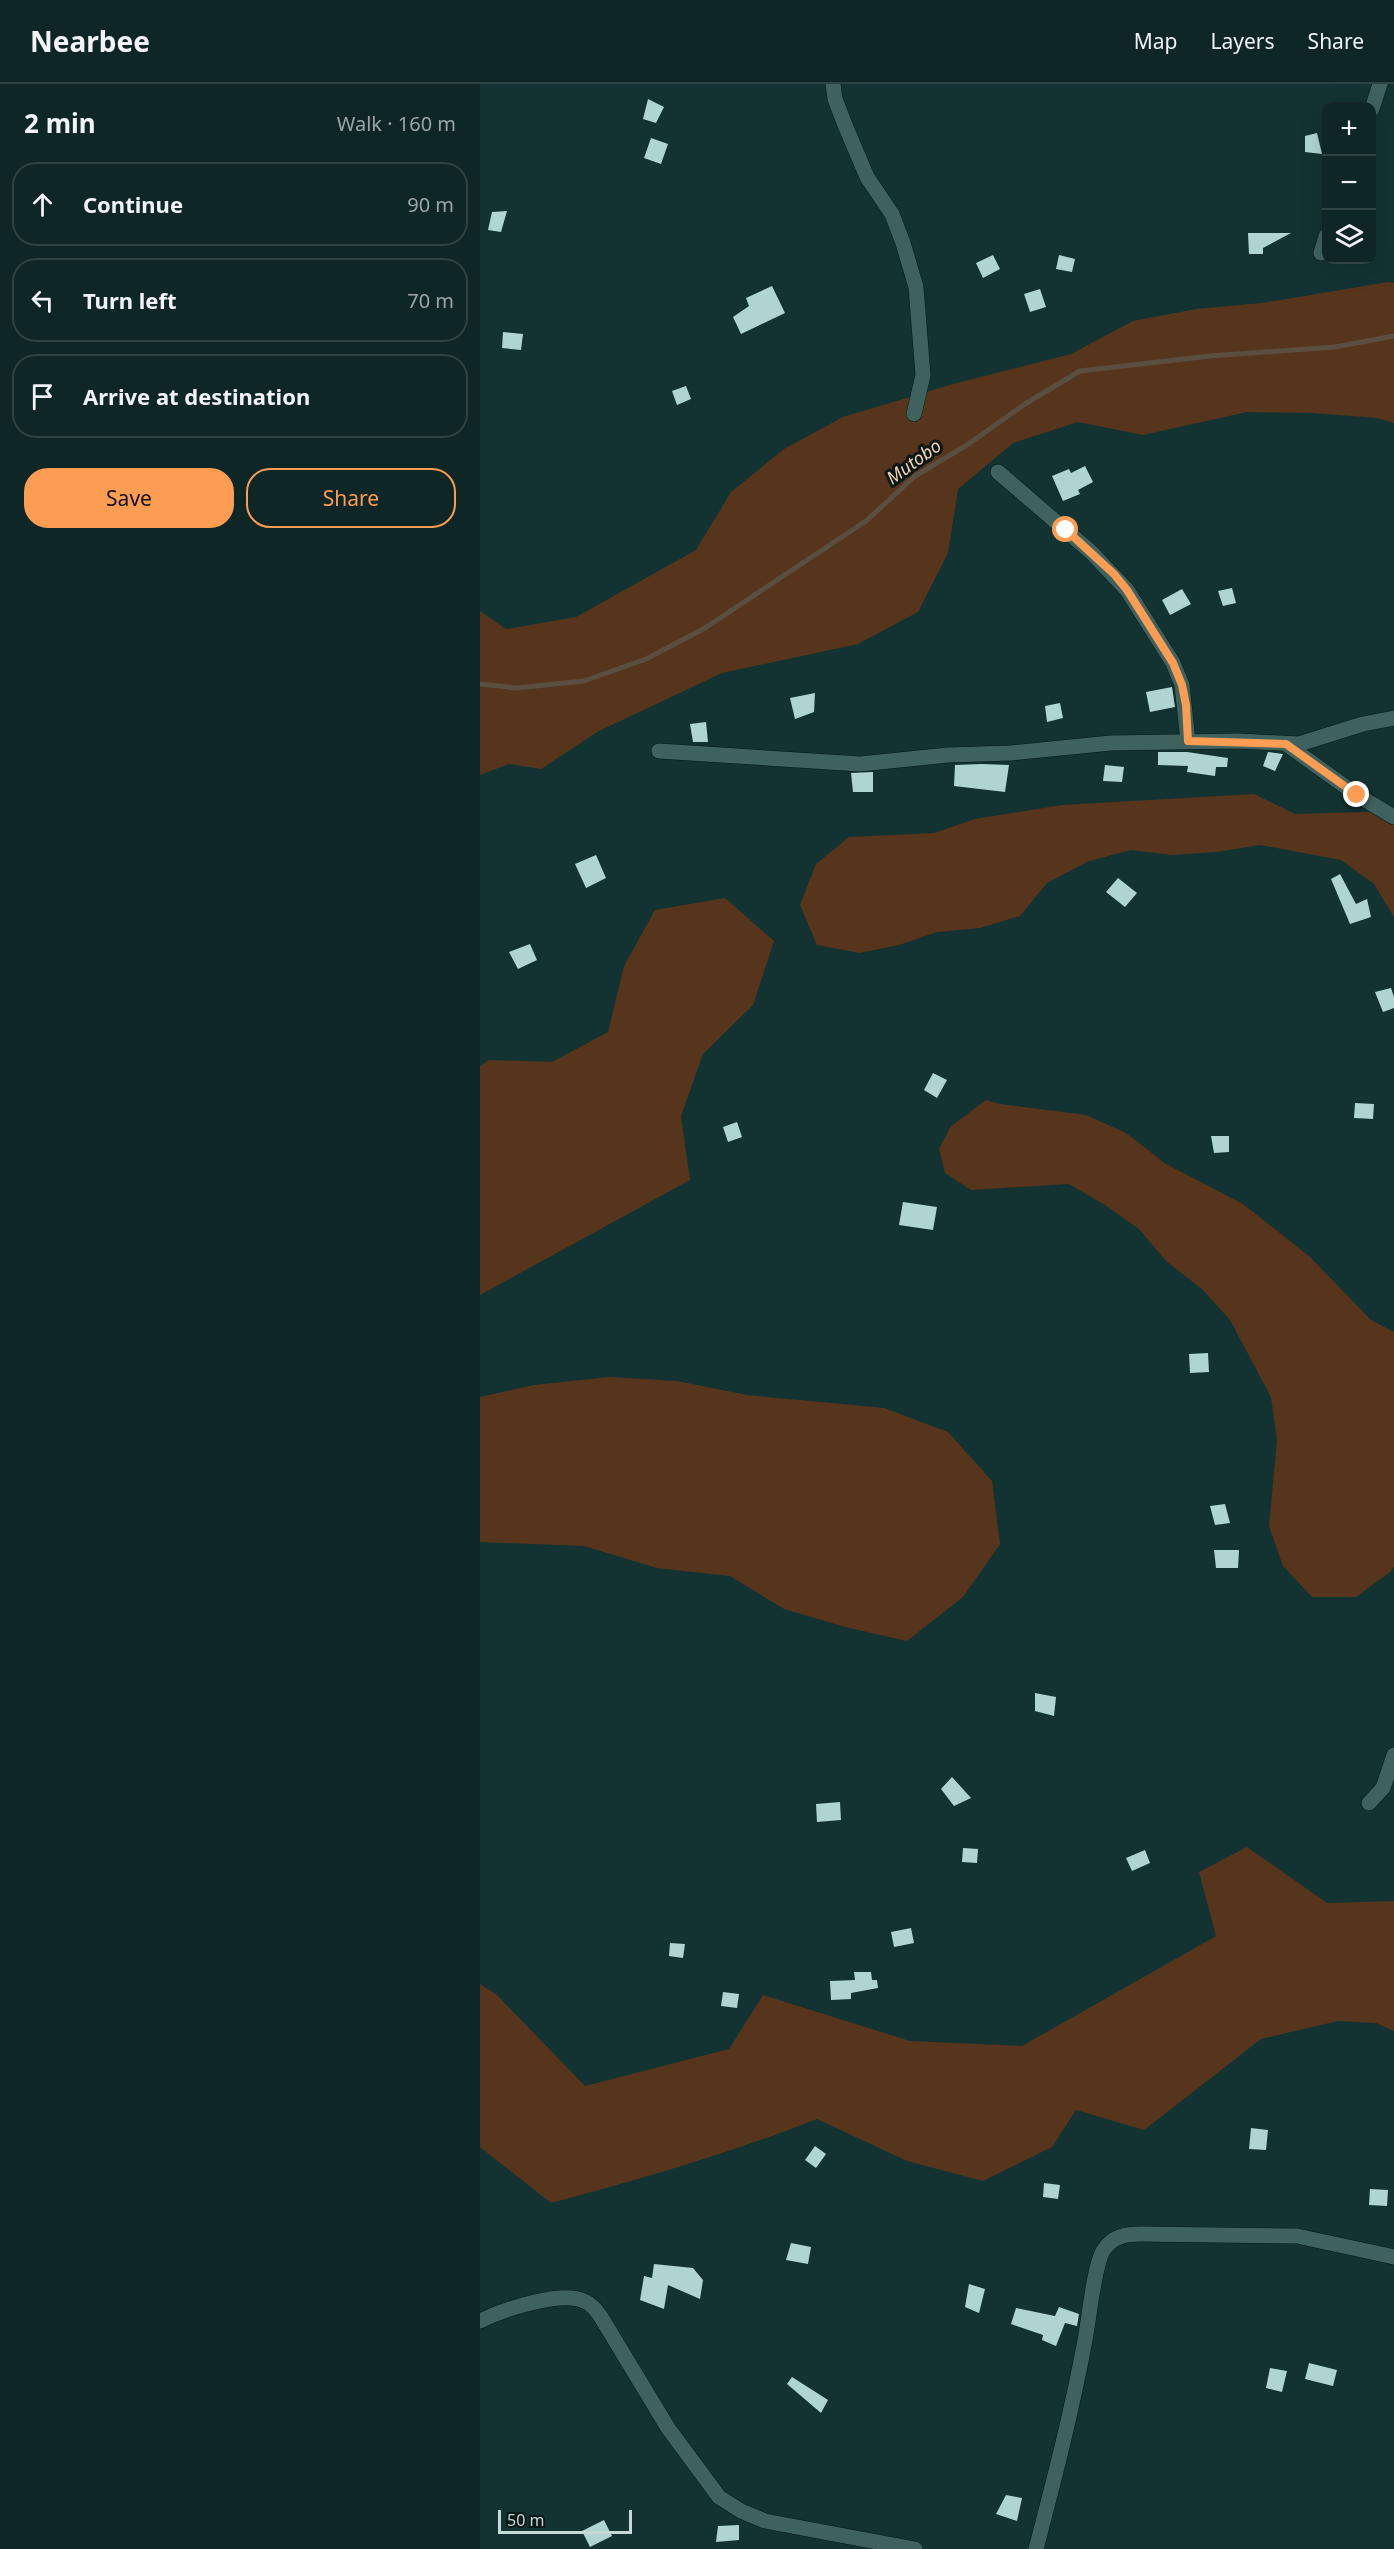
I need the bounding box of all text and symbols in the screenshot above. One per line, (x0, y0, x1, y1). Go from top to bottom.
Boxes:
text: Nearbee (30, 22, 150, 60)
text: Map (1134, 27, 1178, 55)
text: Layers (1211, 27, 1275, 55)
text: Share (1308, 27, 1364, 55)
map controls (1322, 102, 1376, 264)
button: + (1322, 102, 1376, 156)
text: 2 min (24, 105, 96, 141)
text: Walk · 160 m (337, 110, 456, 137)
button: − (1322, 156, 1376, 210)
icon: ahead (26, 188, 59, 221)
text: Continue (83, 189, 183, 219)
text: 90 m (407, 191, 454, 218)
button: layers (1322, 210, 1376, 264)
icon: left (26, 284, 59, 317)
text: Turn left (83, 285, 177, 315)
text: 70 m (407, 287, 454, 314)
icon: arrive (26, 380, 59, 413)
text: Arrive at destination (83, 381, 310, 411)
water label: Mutobo (881, 433, 946, 489)
button: Save (24, 468, 234, 528)
button: Share (246, 468, 456, 528)
route start (1052, 516, 1078, 542)
route end (1343, 781, 1369, 807)
scale bar (498, 2507, 632, 2534)
text: 50 m (507, 2509, 544, 2531)

